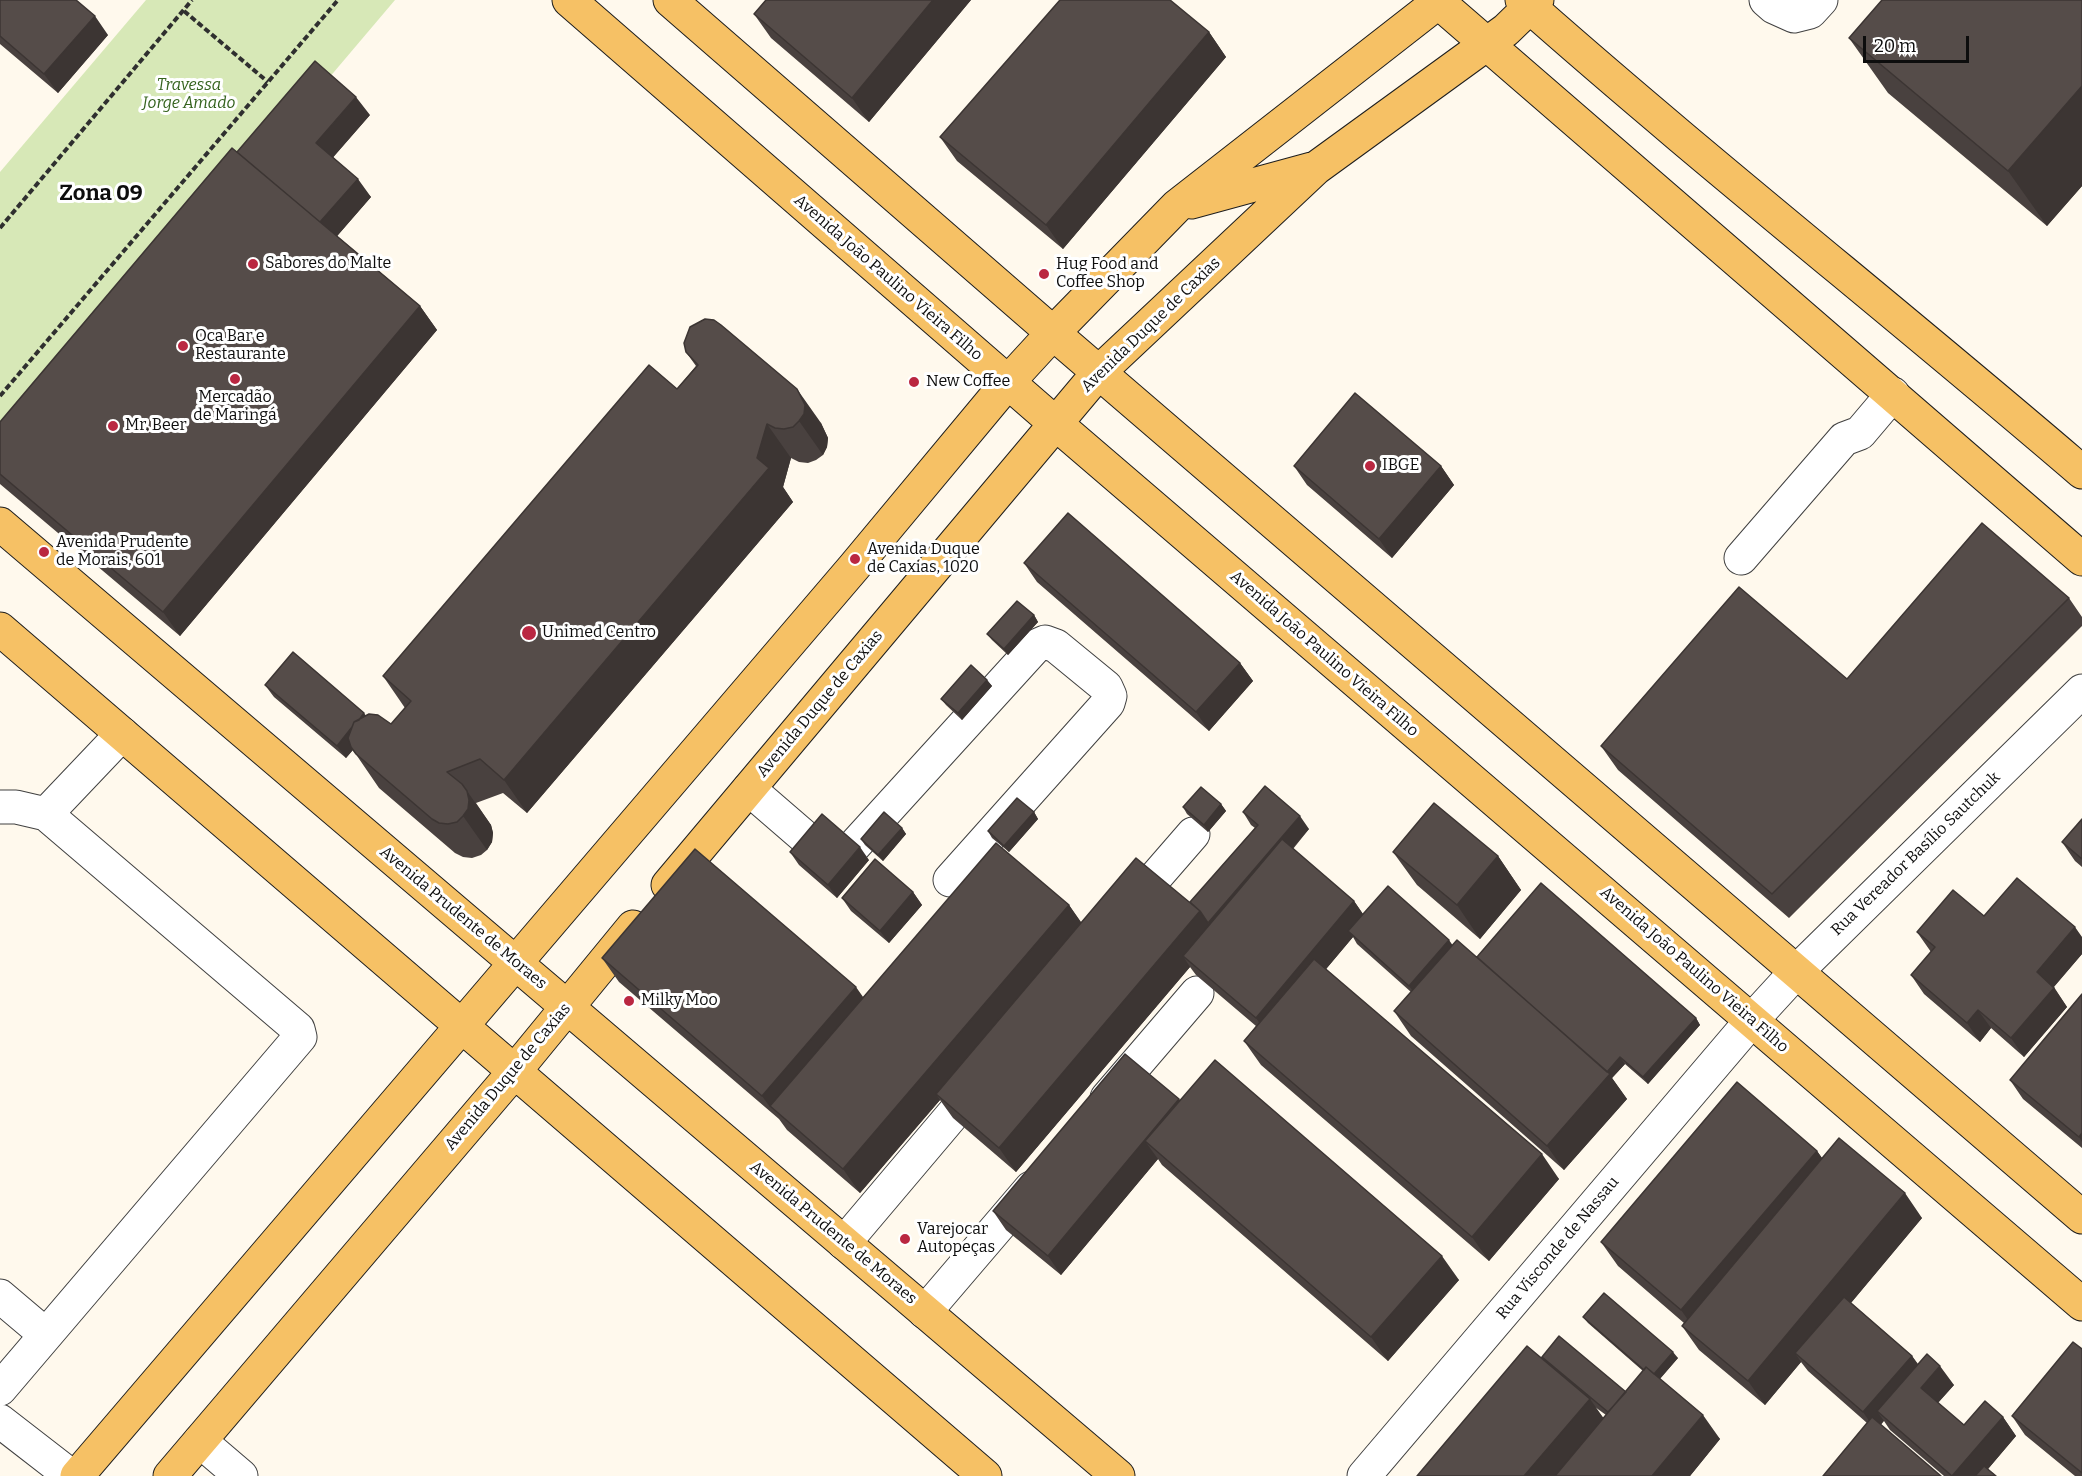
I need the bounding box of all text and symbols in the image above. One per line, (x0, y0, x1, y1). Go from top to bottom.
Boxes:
scale bar (1866, 24, 1972, 62)
text: 20 m (1874, 35, 1916, 57)
park label: Travessa Jorge Amado (143, 76, 235, 114)
district label: Zona 09 (59, 181, 143, 207)
street label: Avenida João Paulino Vieira Filho (790, 191, 986, 365)
place label: Sabores do Malte (265, 254, 391, 274)
street label: Avenida Duque de Caxias (1078, 254, 1224, 396)
place label: Hug Food and Coffee Shop (1056, 255, 1159, 293)
marker: Sabores do Malte (246, 257, 260, 271)
marker: Hug Food and Coffee Shop (1037, 267, 1051, 281)
place label: Oca Bar e Restaurante (195, 327, 286, 365)
marker: Oca Bar e Restaurante (176, 339, 190, 353)
marker: Mercadão de Maringá (228, 372, 242, 386)
place label: New Coffee (926, 372, 1010, 392)
marker: New Coffee (907, 375, 921, 389)
place label: Mercadão de Maringá (193, 388, 277, 426)
place label: Mr. Beer (125, 416, 187, 436)
marker: Mr. Beer (106, 419, 120, 433)
place label: IBGE (1382, 456, 1419, 476)
marker: IBGE (1363, 459, 1377, 473)
place label: Avenida Prudente de Morais, 601 (56, 533, 189, 571)
place label: Avenida Duque de Caxias, 1020 (867, 540, 980, 578)
marker: Avenida Prudente de Morais, 601 (37, 545, 51, 559)
marker: Avenida Duque de Caxias, 1020 (848, 552, 862, 566)
street label: Avenida João Paulino Vieira Filho (1226, 567, 1422, 741)
place label: Unimed Centro (542, 623, 656, 643)
marker: Unimed Centro (520, 624, 538, 642)
street label: Avenida Duque de Caxias (753, 627, 887, 781)
street label: Rua Vereador Basílio Sautchuk (1828, 768, 2004, 940)
street label: Avenida Prudente de Moraes (376, 842, 550, 994)
street label: Avenida João Paulino Vieira Filho (1596, 883, 1792, 1057)
place label: Milky Moo (641, 991, 718, 1011)
marker: Milky Moo (622, 994, 636, 1008)
street label: Avenida Duque de Caxias (441, 1000, 575, 1154)
street label: Avenida Prudente de Moraes (746, 1157, 920, 1309)
street label: Rua Visconde de Nassau (1493, 1173, 1623, 1323)
place label: Varejocar Autopeças (917, 1220, 995, 1258)
marker: Varejocar Autopeças (898, 1232, 912, 1246)

